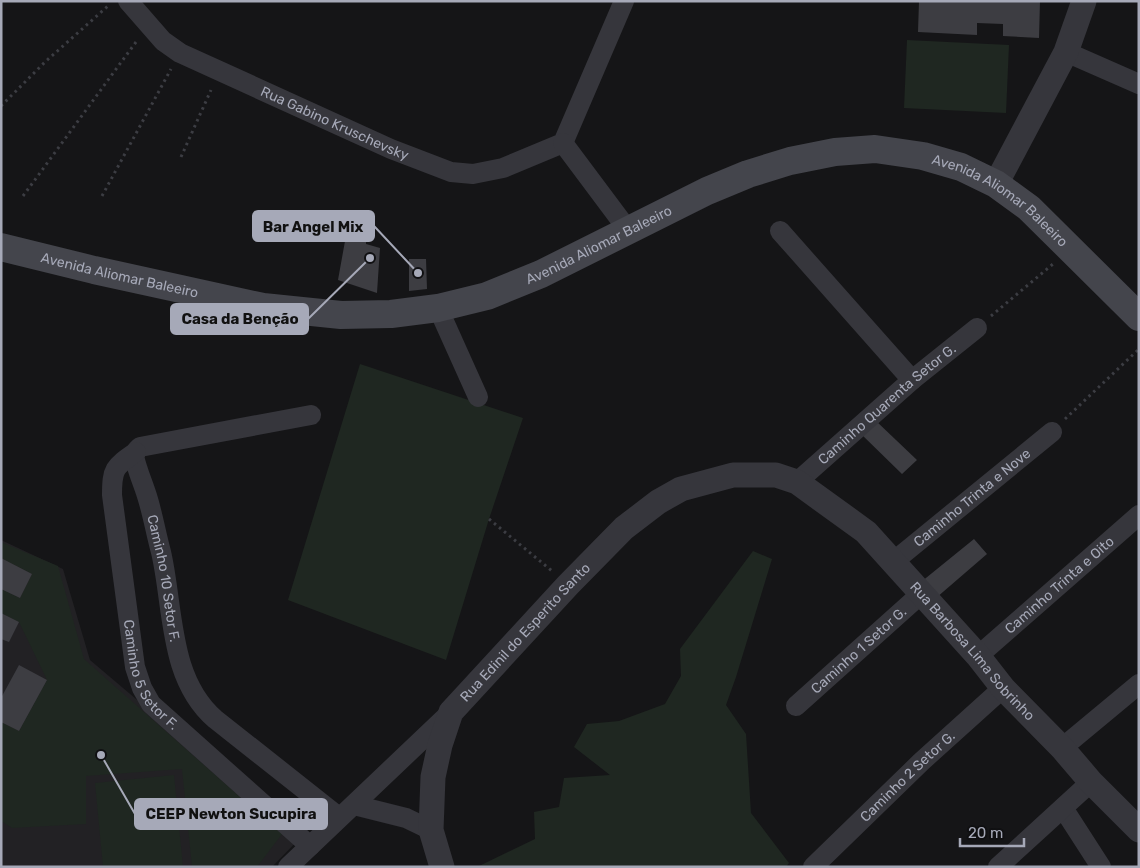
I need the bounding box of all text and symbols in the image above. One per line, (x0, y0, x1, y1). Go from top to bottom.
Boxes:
street label: Rua Gabino Kruschevsky (258, 82, 412, 164)
street label: Avenida Aliomar Baleeiro (930, 151, 1071, 250)
street label: Avenida Aliomar Baleeiro (523, 201, 675, 288)
callout: Bar Angel Mix (253, 211, 374, 241)
text: Bar Angel Mix (263, 218, 363, 236)
street label: Avenida Aliomar Baleeiro (39, 249, 200, 301)
callout: Casa da Benção (171, 304, 308, 334)
text: Casa da Benção (181, 310, 299, 328)
street label: Caminho Quarenta Setor G. (814, 340, 959, 468)
street label: Caminho Trinta e Nove (910, 445, 1034, 550)
street label: Caminho 10 Setor F. (144, 513, 184, 643)
street label: Caminho Trinta e Oito (1001, 533, 1117, 637)
street label: Rua Edinil do Esperito Santo (456, 559, 594, 705)
street label: Rua Barbosa Lima Sobrinho (907, 578, 1038, 724)
street label: Caminho 1 Setor G. (807, 603, 910, 697)
street label: Caminho 5 Setor F. (120, 618, 182, 733)
street label: Caminho 2 Setor G. (856, 727, 958, 825)
callout: CEEP Newton Sucupira (135, 799, 327, 829)
text: CEEP Newton Sucupira (145, 805, 317, 823)
scale bar (960, 816, 1024, 848)
text: 20 m (968, 824, 1003, 842)

